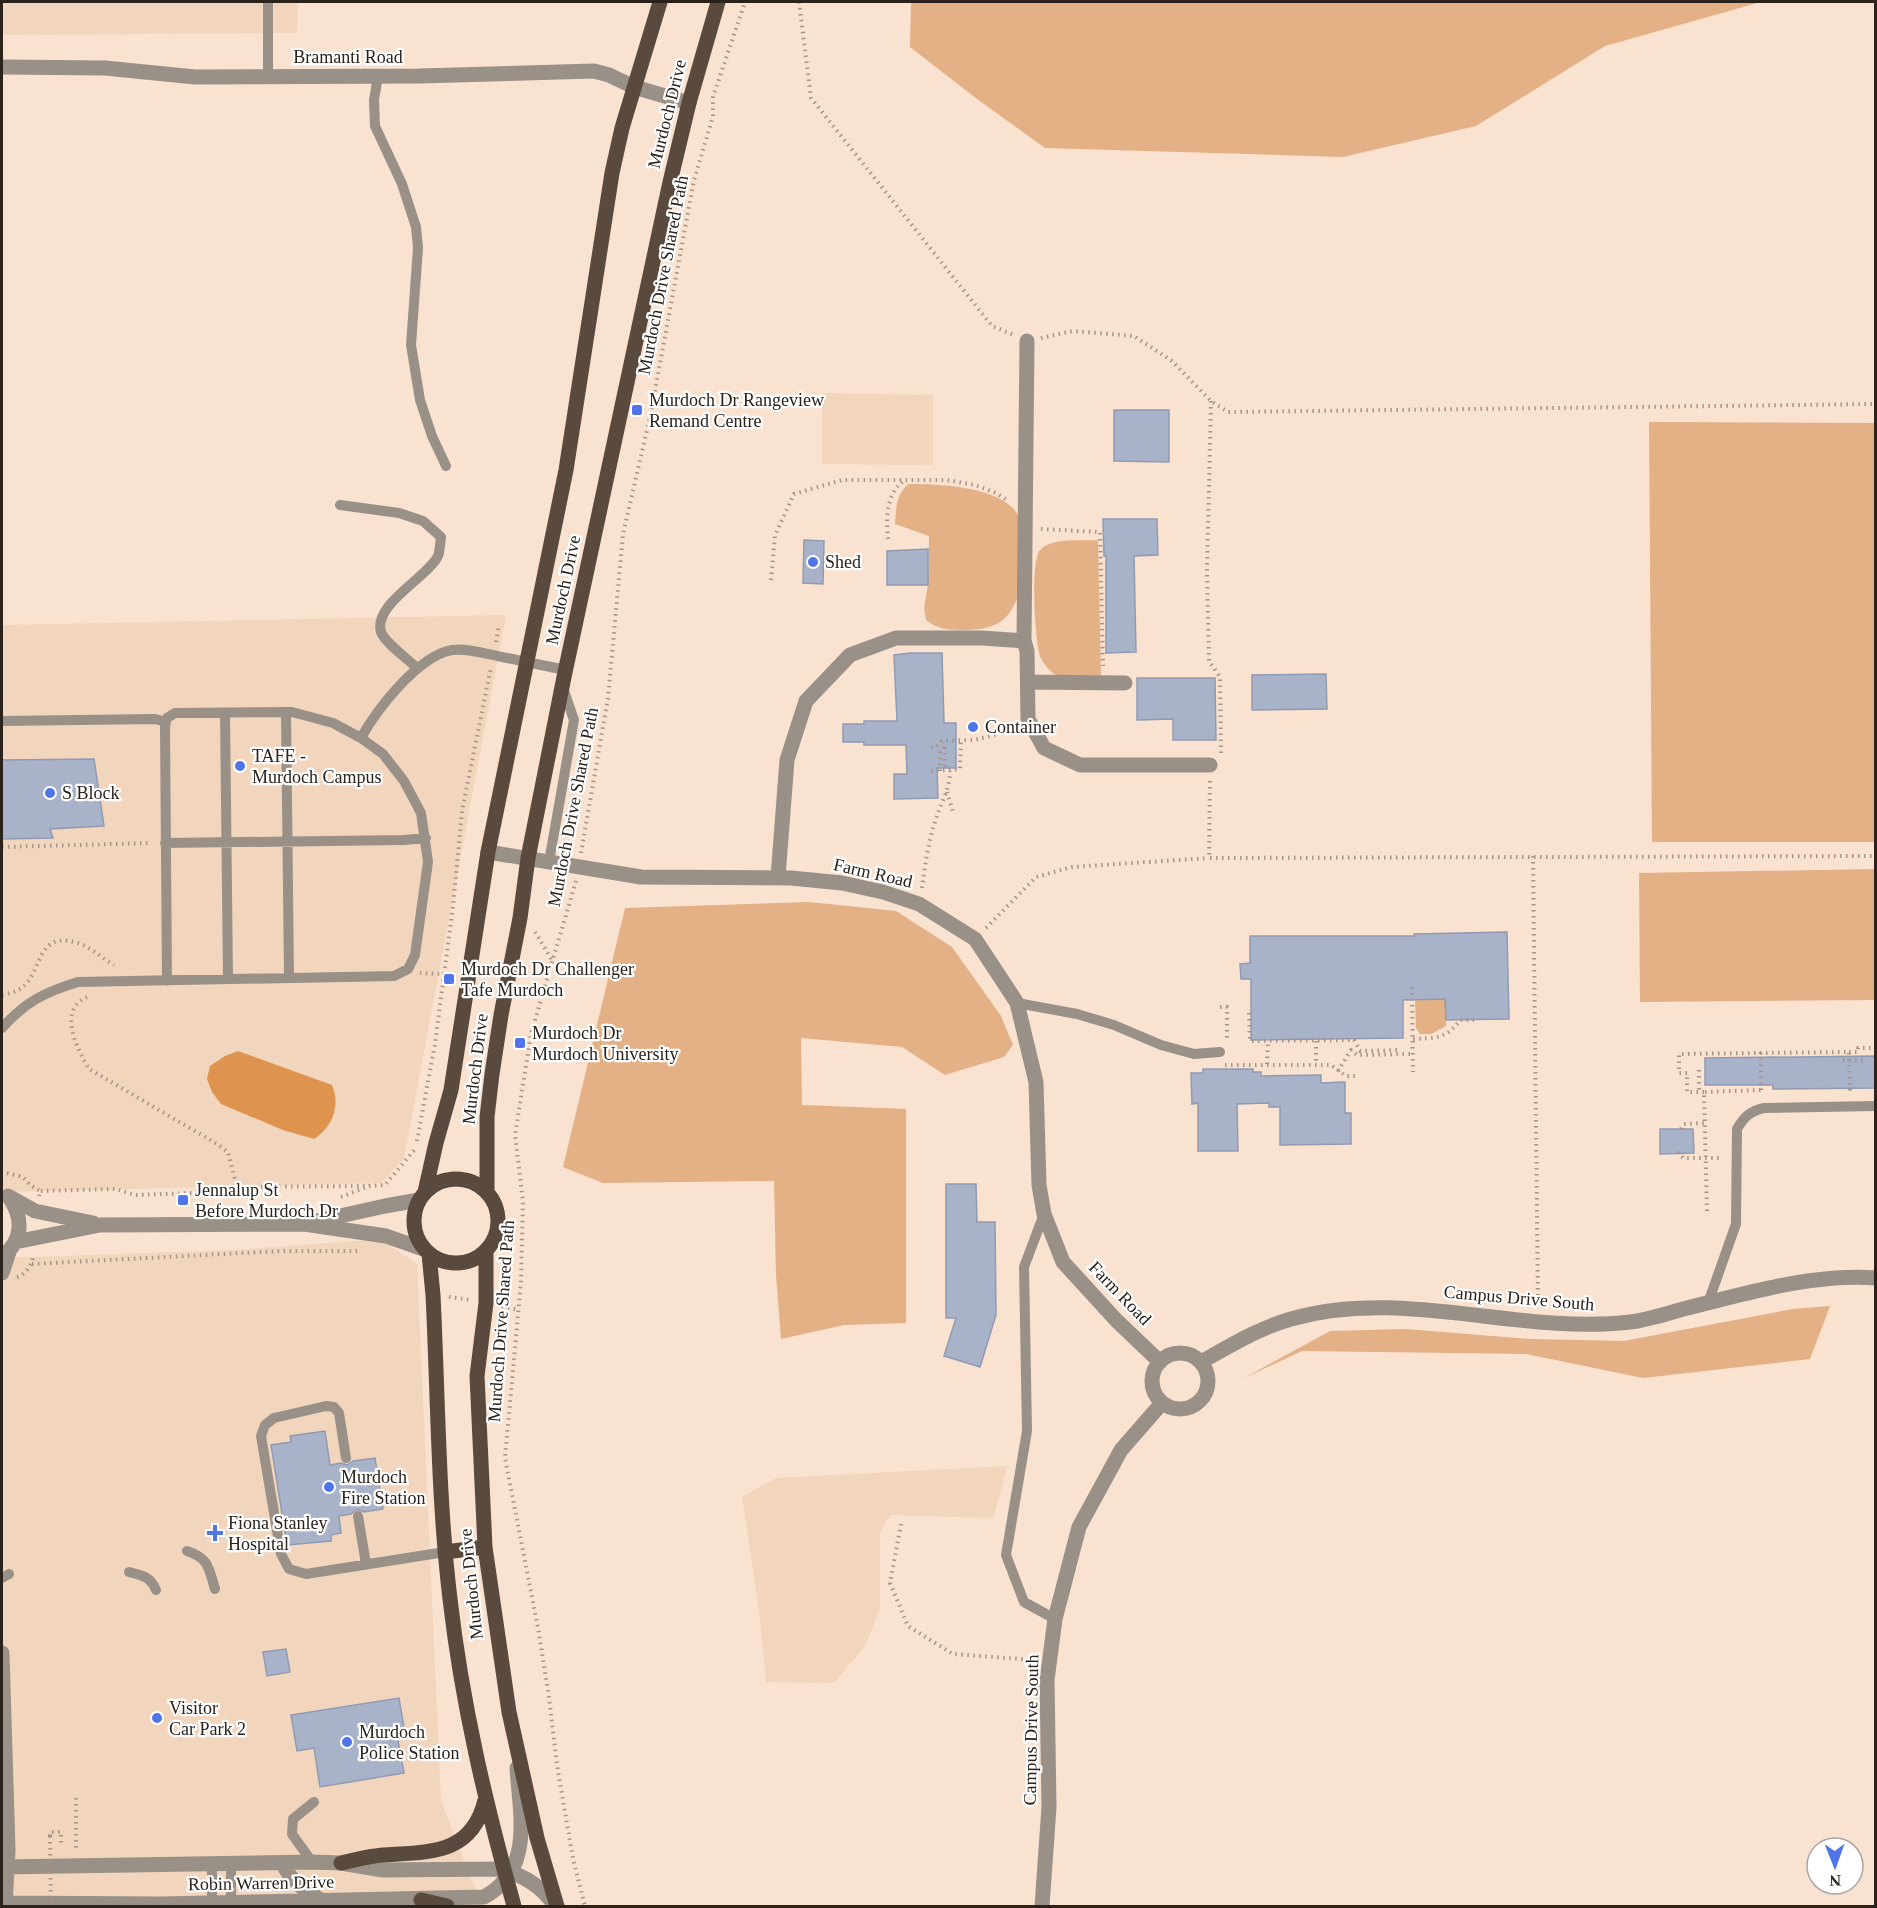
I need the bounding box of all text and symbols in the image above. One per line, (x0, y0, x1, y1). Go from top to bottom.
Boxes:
street label: Bramanti Road (293, 47, 403, 67)
street label: Murdoch Drive (644, 57, 690, 171)
street label: Murdoch Drive Shared Path (634, 174, 692, 376)
place label: Murdoch Dr Rangeview Remand Centre (649, 390, 824, 431)
marker: Murdoch Dr Rangeview Remand Centre (630, 403, 644, 417)
street label: Murdoch Drive (542, 533, 584, 647)
place label: Shed (825, 552, 861, 572)
marker: Shed (806, 555, 820, 569)
street label: Murdoch Drive Shared Path (544, 706, 602, 908)
place label: Container (985, 717, 1056, 737)
marker: Container (966, 720, 980, 734)
place label: TAFE - Murdoch Campus (252, 746, 382, 787)
marker: TAFE - Murdoch Campus (233, 759, 247, 773)
place label: S Block (62, 783, 120, 803)
marker: S Block (43, 786, 57, 800)
street label: Farm Road (832, 854, 914, 892)
place label: Murdoch Dr Challenger Tafe Murdoch (461, 959, 634, 1000)
marker: Murdoch Dr Challenger Tafe Murdoch (442, 972, 456, 986)
street label: Murdoch Drive (458, 1012, 492, 1126)
place label: Murdoch Dr Murdoch University (532, 1023, 678, 1064)
marker: Murdoch Dr Murdoch University (513, 1036, 527, 1050)
place label: Jennalup St Before Murdoch Dr (195, 1180, 338, 1221)
marker: Jennalup St Before Murdoch Dr (176, 1193, 190, 1207)
street label: Murdoch Drive Shared Path (484, 1219, 518, 1423)
street label: Farm Road (1085, 1257, 1155, 1329)
street label: Campus Drive South (1443, 1281, 1595, 1315)
place label: Murdoch Fire Station (341, 1467, 426, 1508)
marker: Murdoch Fire Station (322, 1480, 336, 1494)
place label: Fiona Stanley Hospital (228, 1513, 328, 1554)
marker: Fiona Stanley Hospital (206, 1524, 224, 1542)
street label: Murdoch Drive (455, 1528, 487, 1640)
street label: Campus Drive South (1020, 1654, 1042, 1806)
place label: Visitor Car Park 2 (169, 1698, 246, 1739)
marker: Visitor Car Park 2 (150, 1711, 164, 1725)
place label: Murdoch Police Station (359, 1722, 460, 1763)
marker: Murdoch Police Station (340, 1735, 354, 1749)
north arrow (1805, 1836, 1865, 1896)
street label: Robin Warren Drive (188, 1872, 334, 1894)
text: N (1829, 1872, 1841, 1889)

